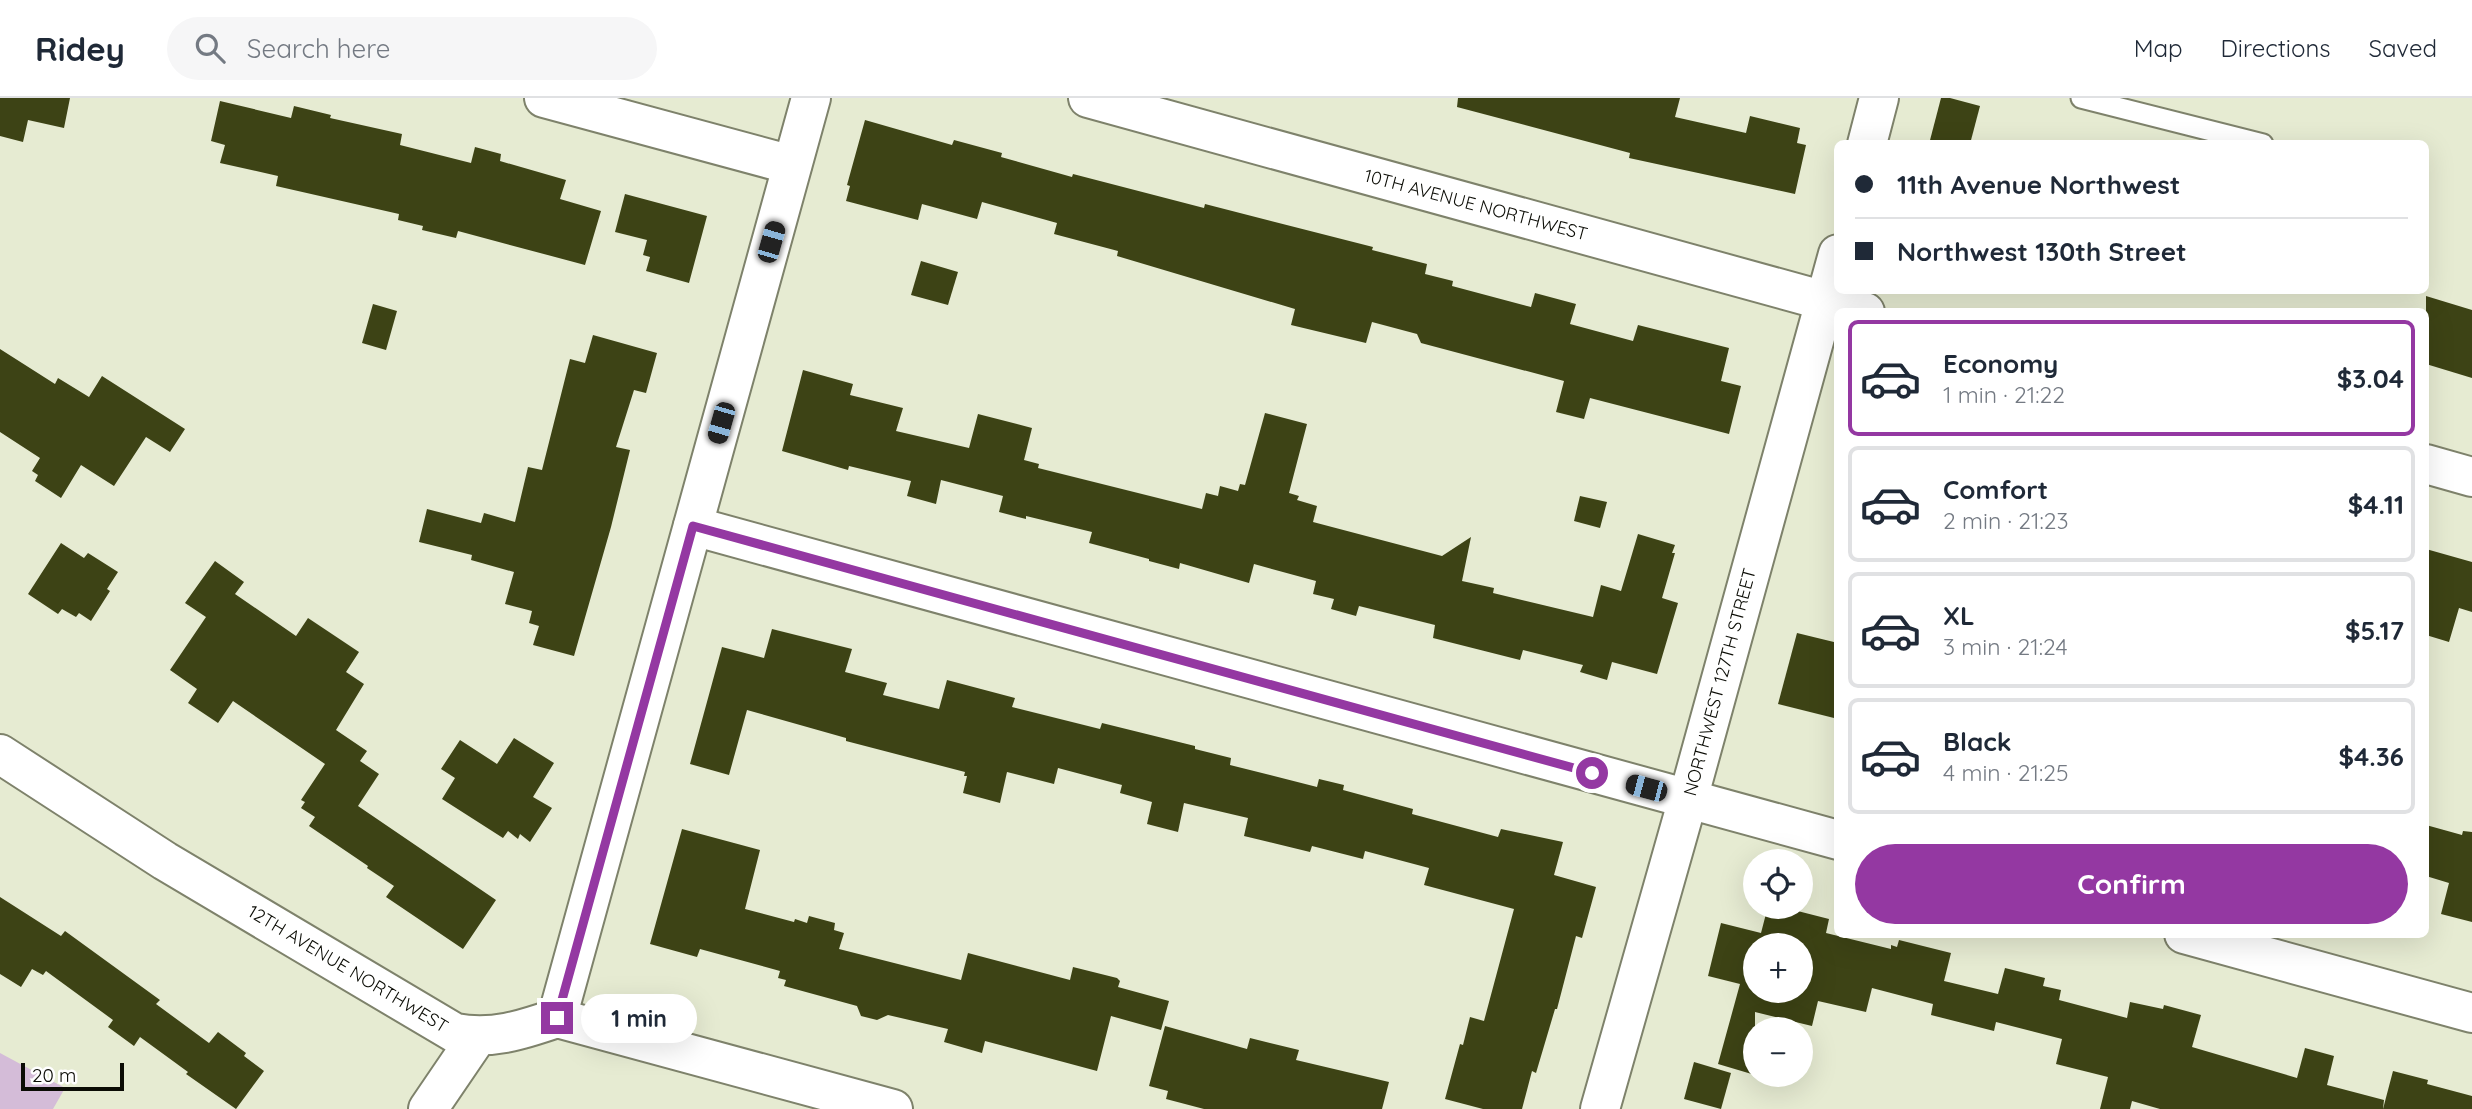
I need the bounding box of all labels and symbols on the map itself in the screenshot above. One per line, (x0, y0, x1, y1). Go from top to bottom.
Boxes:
street label: 10TH AVENUE NORTHWEST (1362, 164, 1590, 245)
car (756, 219, 787, 265)
car (706, 400, 737, 446)
street label: NORTHWEST 127TH STREET (1678, 565, 1761, 798)
route start (1576, 757, 1608, 789)
car (1623, 772, 1670, 804)
street label: 12TH AVENUE NORTHWEST (244, 900, 453, 1038)
callout: 1 min (582, 993, 697, 1042)
route end (541, 1002, 573, 1034)
scale bar (21, 1060, 124, 1092)

